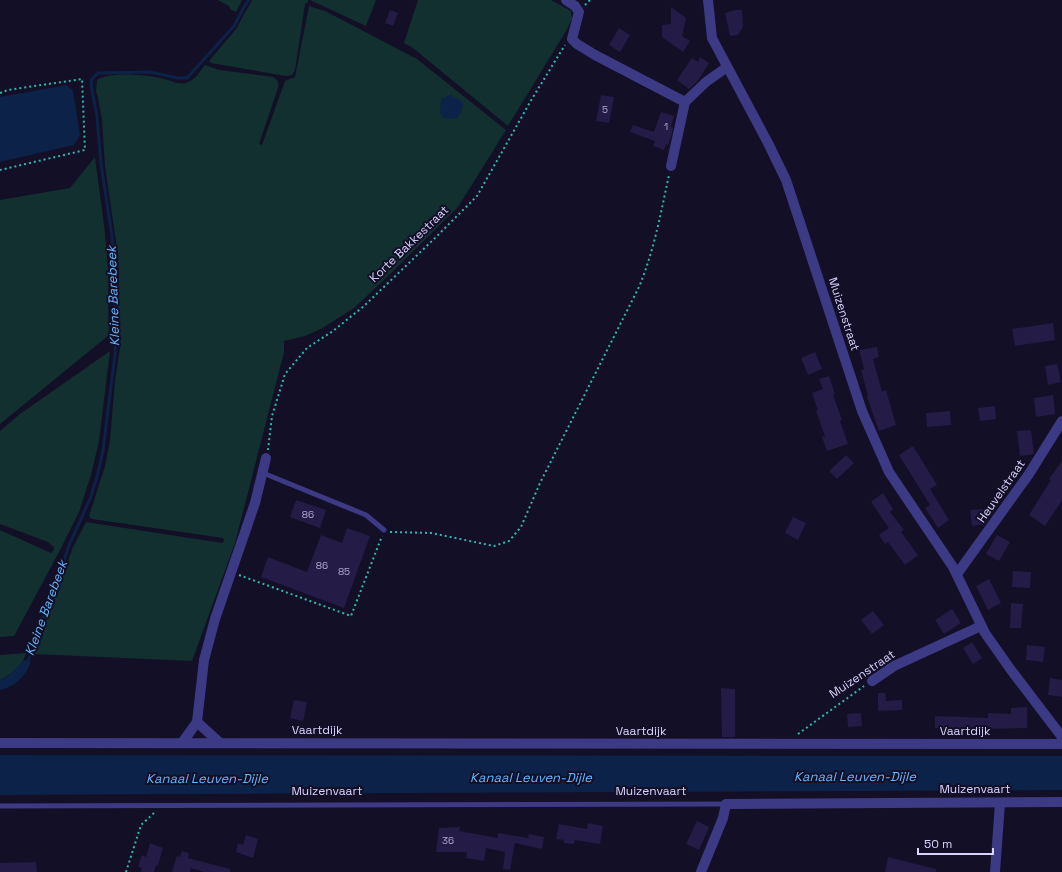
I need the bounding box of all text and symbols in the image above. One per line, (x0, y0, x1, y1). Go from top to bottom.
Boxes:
house number: 5 (602, 103, 608, 116)
house number: 1 (664, 120, 668, 133)
street label: Korte Bakkestraat (366, 202, 452, 286)
water label: Kleine Barebeek (103, 244, 123, 346)
street label: Muizenstraat (825, 275, 863, 353)
street label: Heuvelstraat (973, 456, 1029, 526)
house number: 86 (302, 508, 314, 521)
water label: Kleine Barebeek (21, 556, 72, 658)
house number: 86 (316, 559, 328, 572)
house number: 85 (338, 565, 350, 578)
street label: Muizenstraat (826, 646, 898, 702)
street label: Vaartdijk (292, 722, 343, 738)
street label: Vaartdijk (616, 723, 667, 739)
street label: Vaartdijk (940, 723, 991, 739)
water label: Kanaal Leuven-Dijle (794, 768, 917, 785)
water label: Kanaal Leuven-Dijle (470, 769, 593, 786)
water label: Kanaal Leuven-Dijle (146, 770, 269, 787)
street label: Muizenvaart (939, 781, 1011, 797)
street label: Muizenvaart (291, 783, 363, 799)
street label: Muizenvaart (615, 783, 687, 799)
scale bar (918, 830, 993, 856)
house number: 36 (442, 834, 454, 847)
text: 50 m (924, 836, 952, 852)

